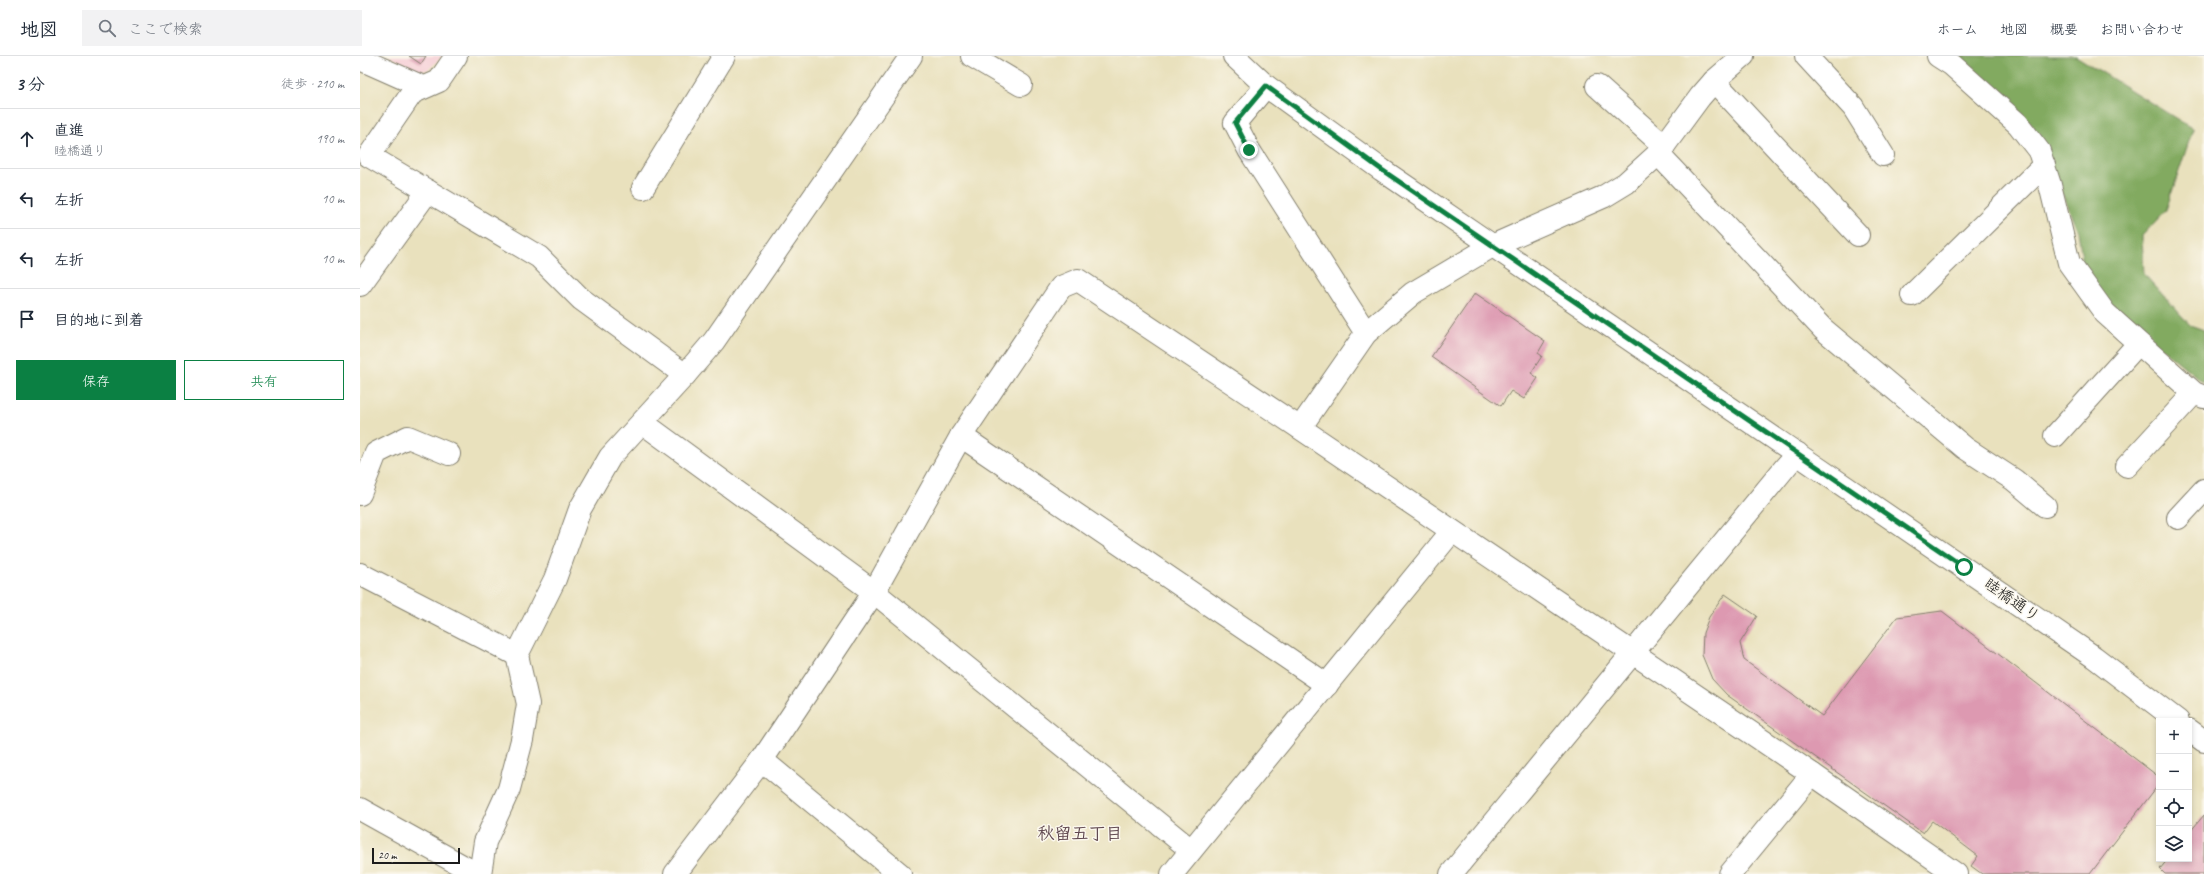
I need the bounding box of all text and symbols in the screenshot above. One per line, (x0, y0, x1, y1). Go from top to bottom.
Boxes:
search box (82, 10, 362, 46)
icon: search (96, 17, 118, 39)
text: 地図 (20, 18, 58, 42)
text: ここで検索 (128, 20, 203, 39)
text: ホーム (1937, 21, 1978, 38)
text: 地図 (2000, 21, 2028, 38)
text: 概要 (2050, 21, 2078, 38)
text: お問い合わせ (2100, 21, 2184, 38)
text: 3 分 (16, 74, 45, 95)
text: 徒歩 · 210 m (281, 76, 344, 92)
text: 直進 (54, 121, 84, 140)
icon: ahead (16, 128, 38, 150)
text: 190 m (316, 131, 344, 147)
route end (1240, 141, 1258, 159)
text: 睦橋通り (54, 143, 106, 159)
icon: left (16, 188, 38, 210)
text: 左折 (54, 191, 84, 210)
text: 10 m (322, 191, 344, 207)
icon: left (16, 248, 38, 270)
text: 左折 (54, 251, 84, 270)
text: 10 m (322, 251, 344, 267)
icon: arrive (16, 308, 38, 330)
text: 目的地に到着 (54, 311, 144, 330)
button: 保存 (16, 360, 176, 400)
button: 共有 (184, 360, 344, 400)
route start (1955, 558, 1973, 576)
street label: 睦橋通り (1980, 573, 2044, 627)
map controls (2156, 718, 2192, 862)
button: + (2156, 718, 2192, 754)
button: − (2156, 754, 2192, 790)
button: locate (2156, 790, 2192, 826)
district label: 秋留五丁目 (1038, 823, 1123, 844)
button: layers (2156, 826, 2192, 862)
scale bar (372, 846, 460, 865)
text: 20 m (378, 848, 397, 862)

